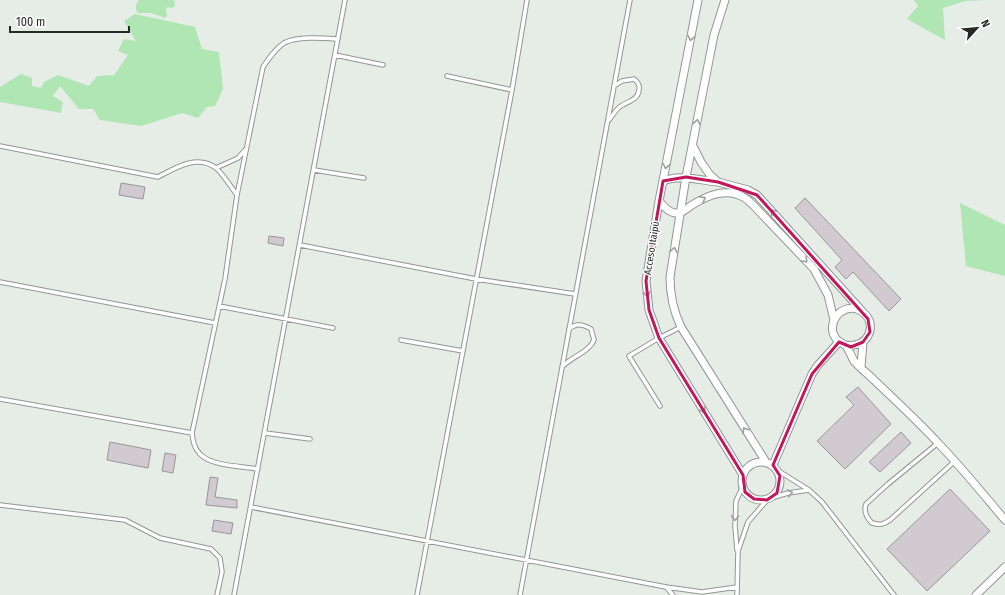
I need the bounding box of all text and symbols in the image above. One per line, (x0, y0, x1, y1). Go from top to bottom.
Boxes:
scale bar (10, 8, 129, 34)
north arrow (957, 8, 997, 48)
text: 100 m (16, 15, 45, 29)
text: N (978, 18, 993, 30)
one-way arrow (687, 35, 696, 41)
one-way arrow (693, 119, 701, 125)
one-way arrow (662, 163, 670, 169)
one-way arrow (699, 196, 706, 203)
one-way arrow (770, 209, 777, 217)
street label: Acceso Itaipú (641, 220, 662, 276)
one-way arrow (670, 247, 678, 253)
one-way arrow (800, 255, 807, 262)
one-way arrow (642, 291, 651, 297)
one-way arrow (698, 406, 705, 413)
one-way arrow (742, 427, 750, 434)
one-way arrow (787, 489, 793, 498)
one-way arrow (731, 515, 740, 521)

